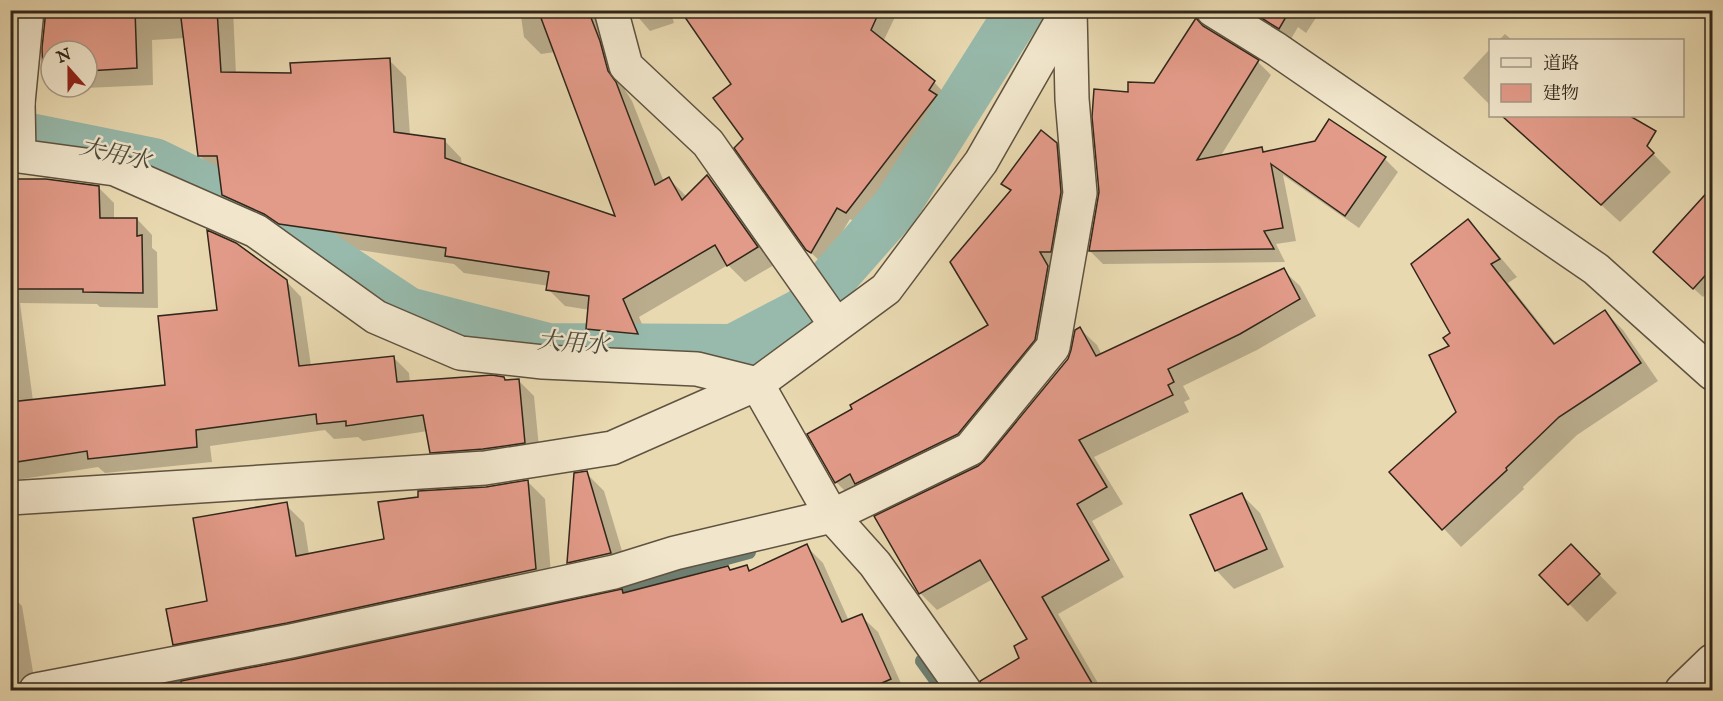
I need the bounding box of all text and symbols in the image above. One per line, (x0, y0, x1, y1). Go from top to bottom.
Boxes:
north arrow (39, 39, 99, 99)
legend (1489, 39, 1684, 117)
text: N (53, 45, 75, 69)
text: 道路 (1543, 53, 1579, 76)
text: 建物 (1543, 83, 1579, 106)
water label: 大用水 (76, 132, 156, 179)
water label: 大用水 (536, 326, 612, 362)

